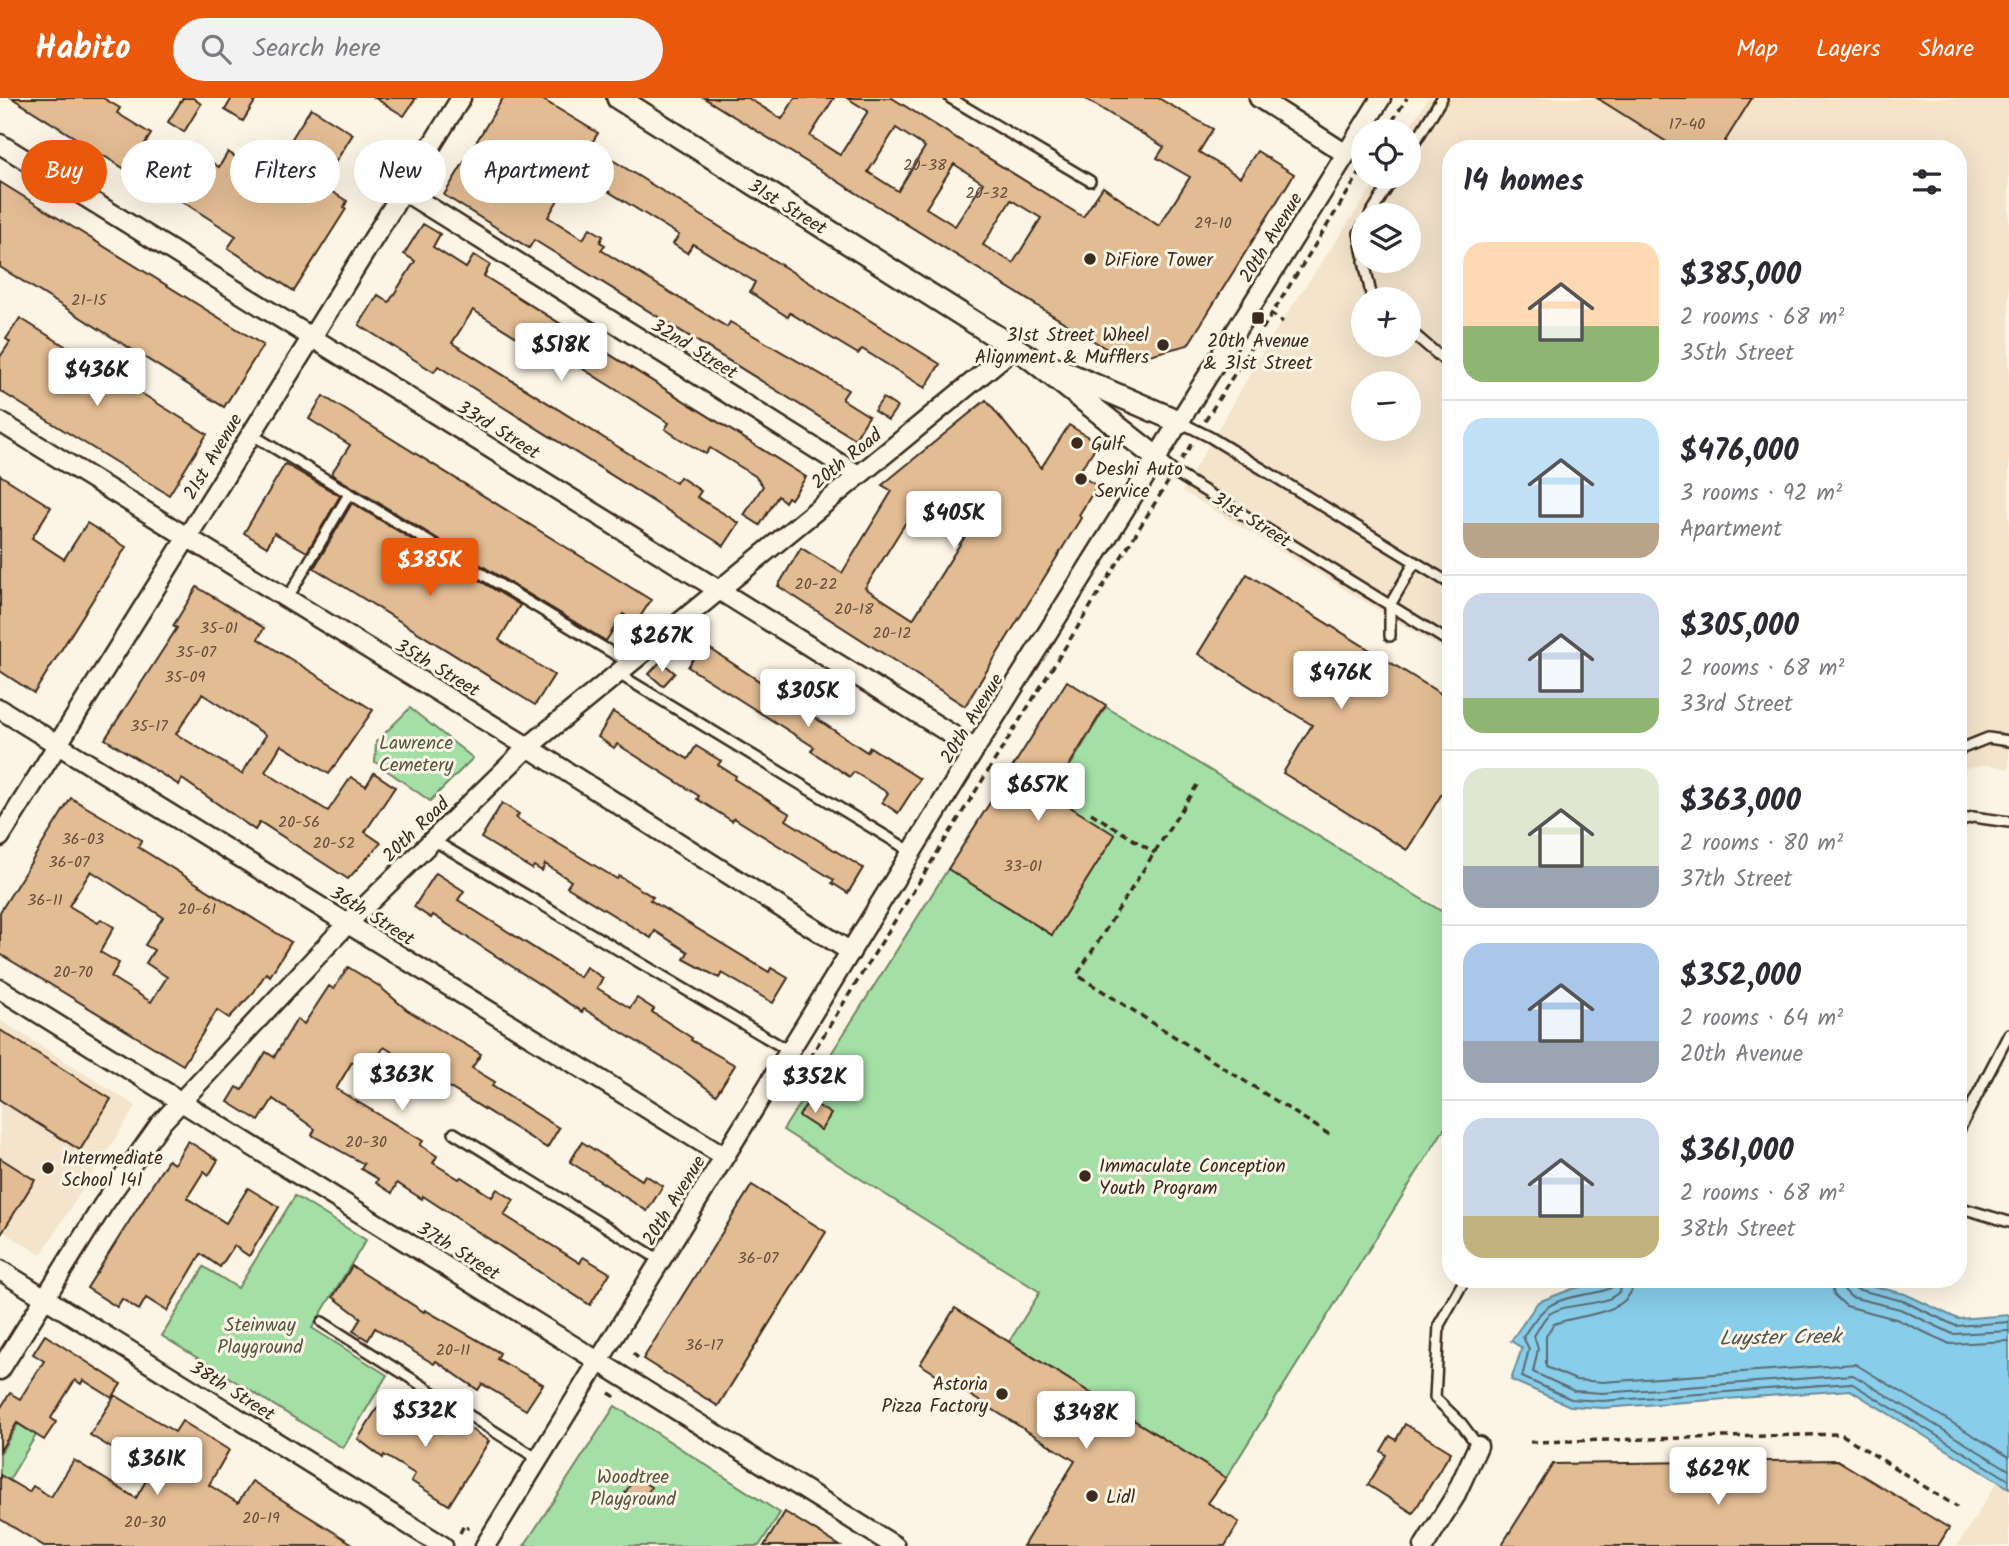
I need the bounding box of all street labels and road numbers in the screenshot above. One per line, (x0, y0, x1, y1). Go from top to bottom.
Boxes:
street label: 31st Street (742, 172, 833, 244)
street label: 20th Avenue (1232, 187, 1312, 289)
street label: 32nd Street (645, 311, 744, 389)
street label: 33rd Street (450, 393, 546, 468)
street label: 21st Avenue (176, 408, 252, 506)
street label: 20th Road (805, 421, 890, 498)
street label: 31st Street (1206, 485, 1297, 557)
street label: 35th Street (389, 632, 486, 706)
street label: 20th Avenue (933, 668, 1013, 770)
street label: 20th Road (376, 790, 457, 870)
street label: 36th Street (324, 879, 421, 955)
street label: 20th Avenue (635, 1150, 715, 1252)
street label: 37th Street (411, 1214, 506, 1289)
street label: 38th Street (183, 1354, 281, 1430)

